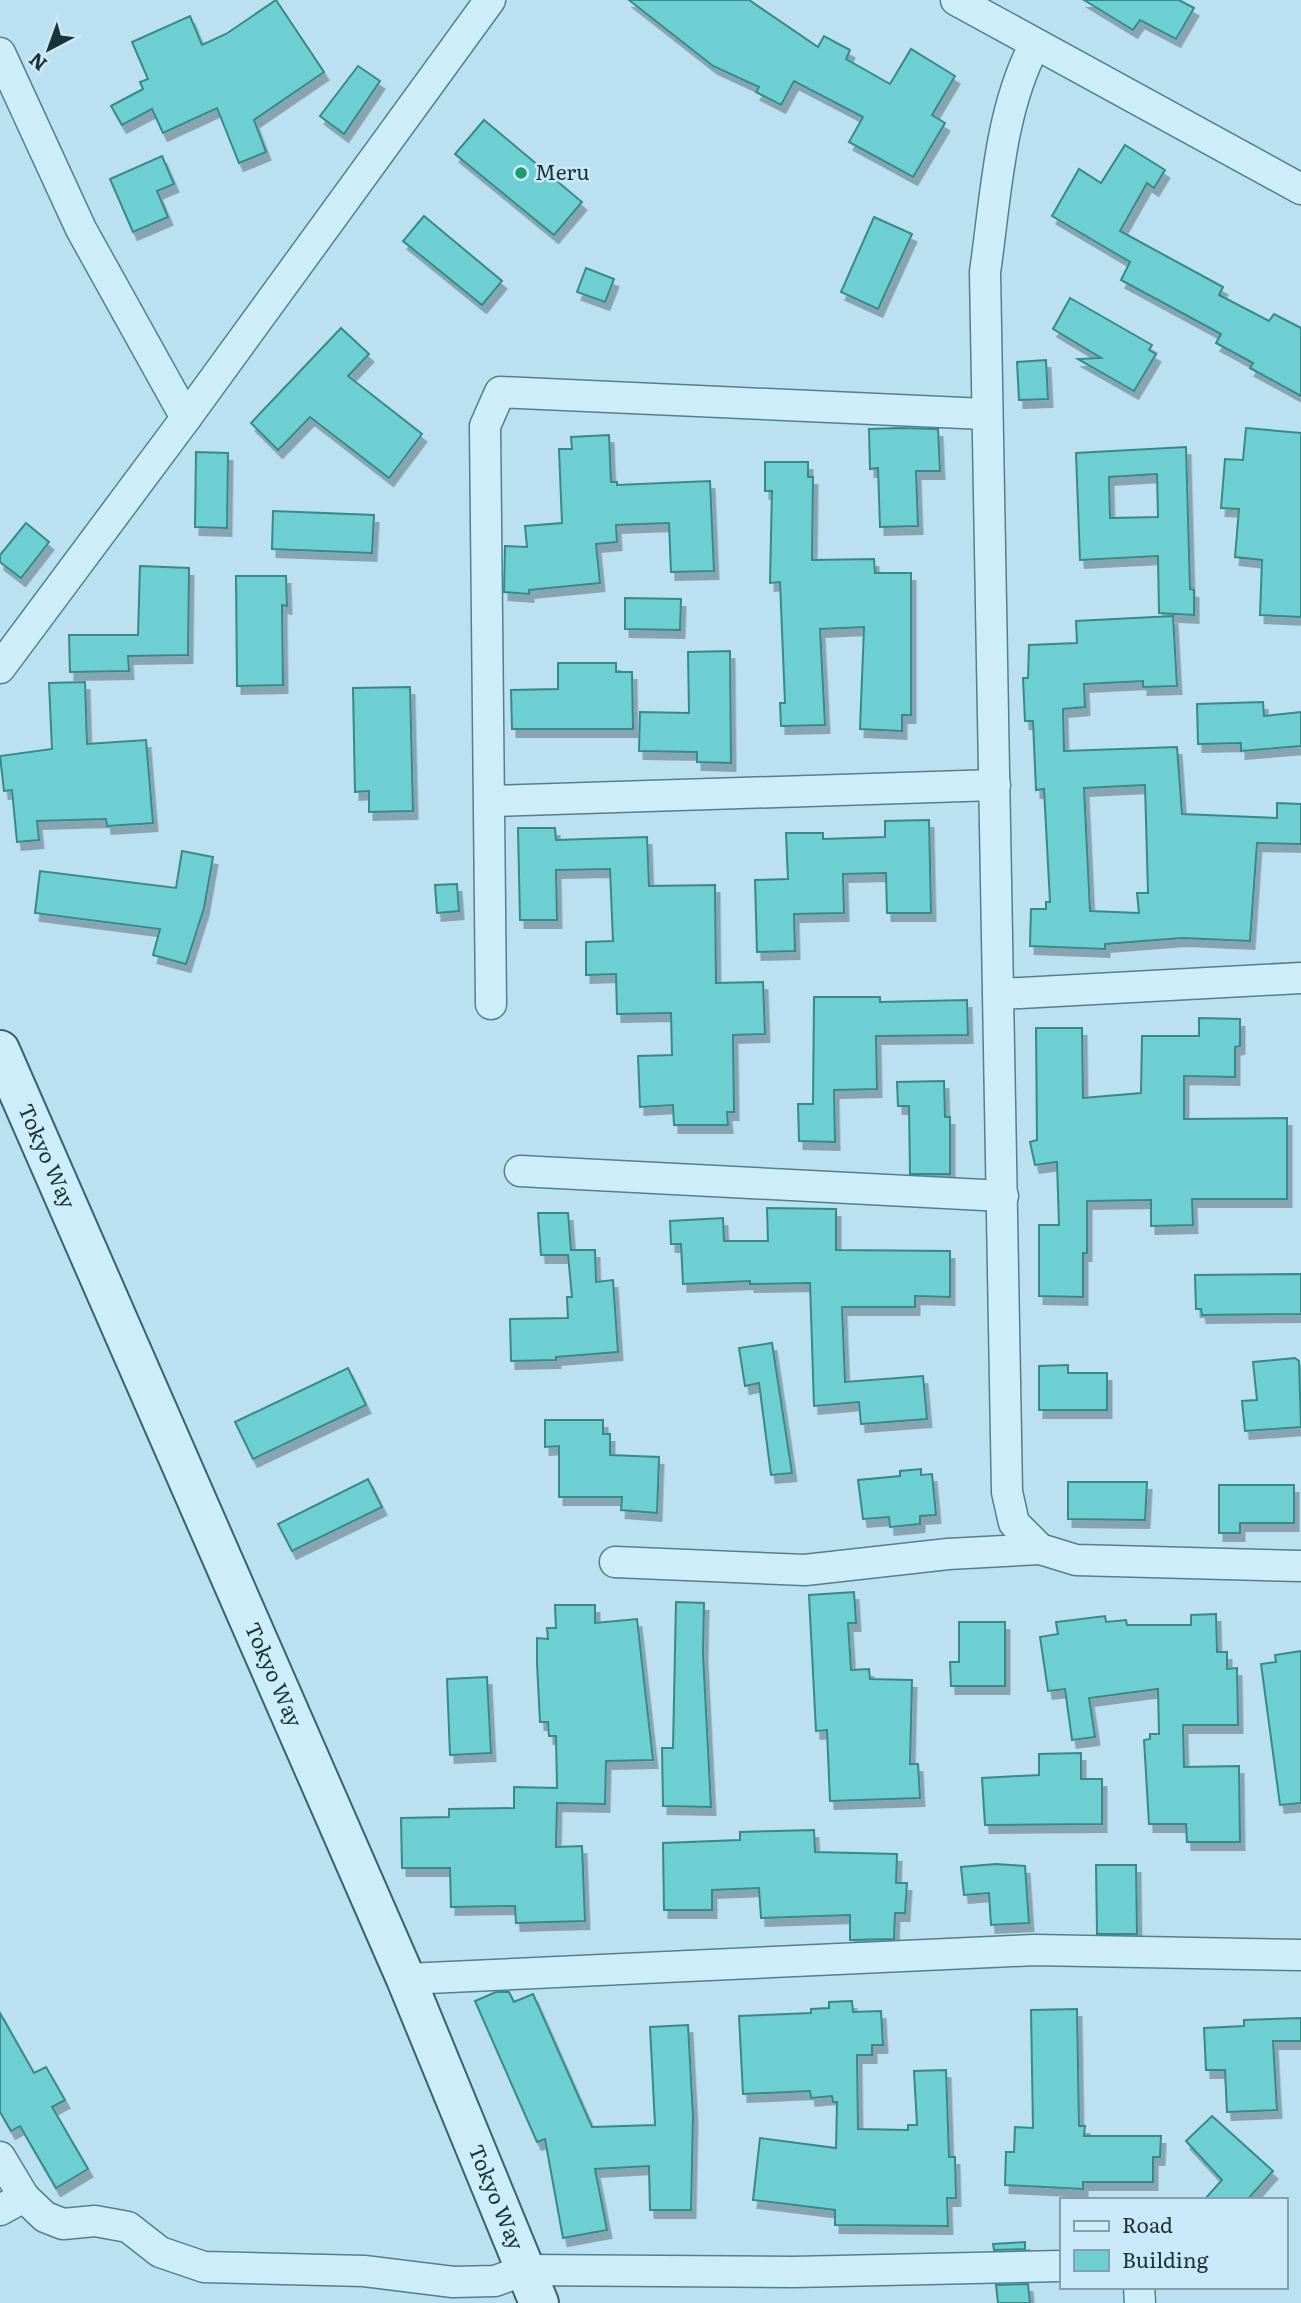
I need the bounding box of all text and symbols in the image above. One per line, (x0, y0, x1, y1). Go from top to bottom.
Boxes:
north arrow (14, 14, 84, 84)
text: N (22, 47, 52, 78)
place label: Meru (535, 155, 590, 186)
marker: Meru (513, 165, 529, 181)
street label: Tokyo Way (12, 1098, 86, 1213)
street label: Tokyo Way (239, 1617, 312, 1732)
street label: Tokyo Way (462, 2139, 534, 2255)
legend (1060, 2198, 1287, 2289)
text: Road (1122, 2208, 1173, 2239)
text: Building (1122, 2243, 1209, 2274)

